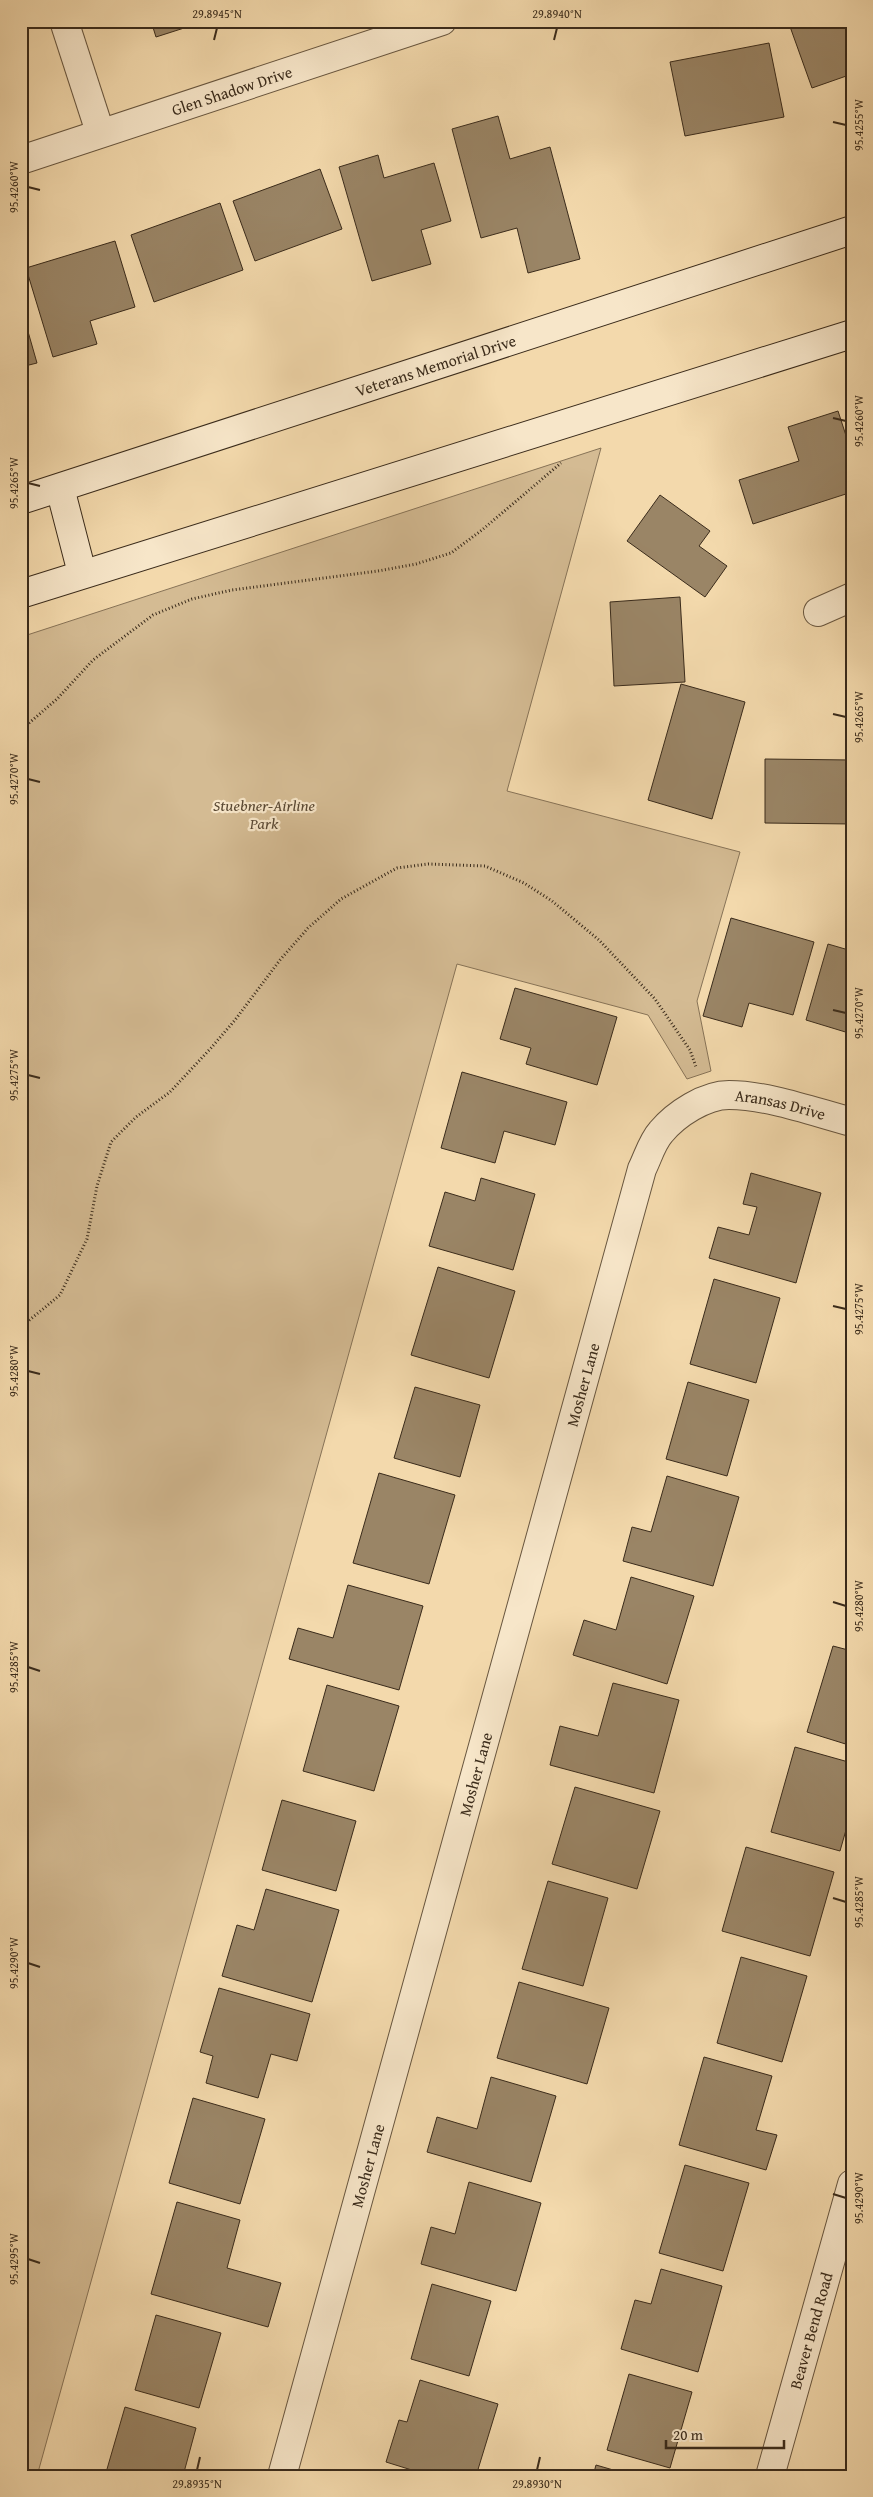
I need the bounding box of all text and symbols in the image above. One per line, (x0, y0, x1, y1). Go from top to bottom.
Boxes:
text: 29.8945°N (192, 5, 242, 22)
text: 29.8940°N (532, 5, 582, 22)
street label: Glen Shadow Drive (168, 59, 295, 121)
text: 95.4255°W (850, 98, 867, 151)
text: 95.4260°W (5, 160, 22, 213)
street label: Veterans Memorial Drive (352, 328, 519, 403)
text: 95.4260°W (850, 394, 867, 447)
text: 95.4265°W (5, 456, 22, 509)
text: 95.4265°W (850, 690, 867, 743)
text: 95.4270°W (5, 752, 22, 805)
park label: Stuebner-Airline Park (213, 793, 315, 835)
text: 95.4270°W (850, 986, 867, 1039)
text: 95.4275°W (5, 1048, 22, 1101)
street label: Aransas Drive (734, 1083, 828, 1126)
text: 95.4275°W (850, 1282, 867, 1335)
street label: Mosher Lane (560, 1340, 606, 1429)
text: 95.4280°W (5, 1344, 22, 1397)
text: 95.4280°W (850, 1579, 867, 1632)
text: 95.4285°W (5, 1640, 22, 1693)
street label: Mosher Lane (452, 1729, 498, 1819)
text: 95.4285°W (850, 1875, 867, 1928)
text: 95.4290°W (5, 1936, 22, 1989)
street label: Mosher Lane (345, 2121, 391, 2210)
text: 95.4290°W (850, 2171, 867, 2224)
text: 95.4295°W (5, 2232, 22, 2285)
street label: Beaver Bend Road (783, 2269, 839, 2392)
scale bar (666, 2417, 783, 2449)
text: 20 m (673, 2424, 704, 2445)
text: 29.8935°N (172, 2475, 222, 2492)
text: 29.8930°N (512, 2475, 562, 2492)

